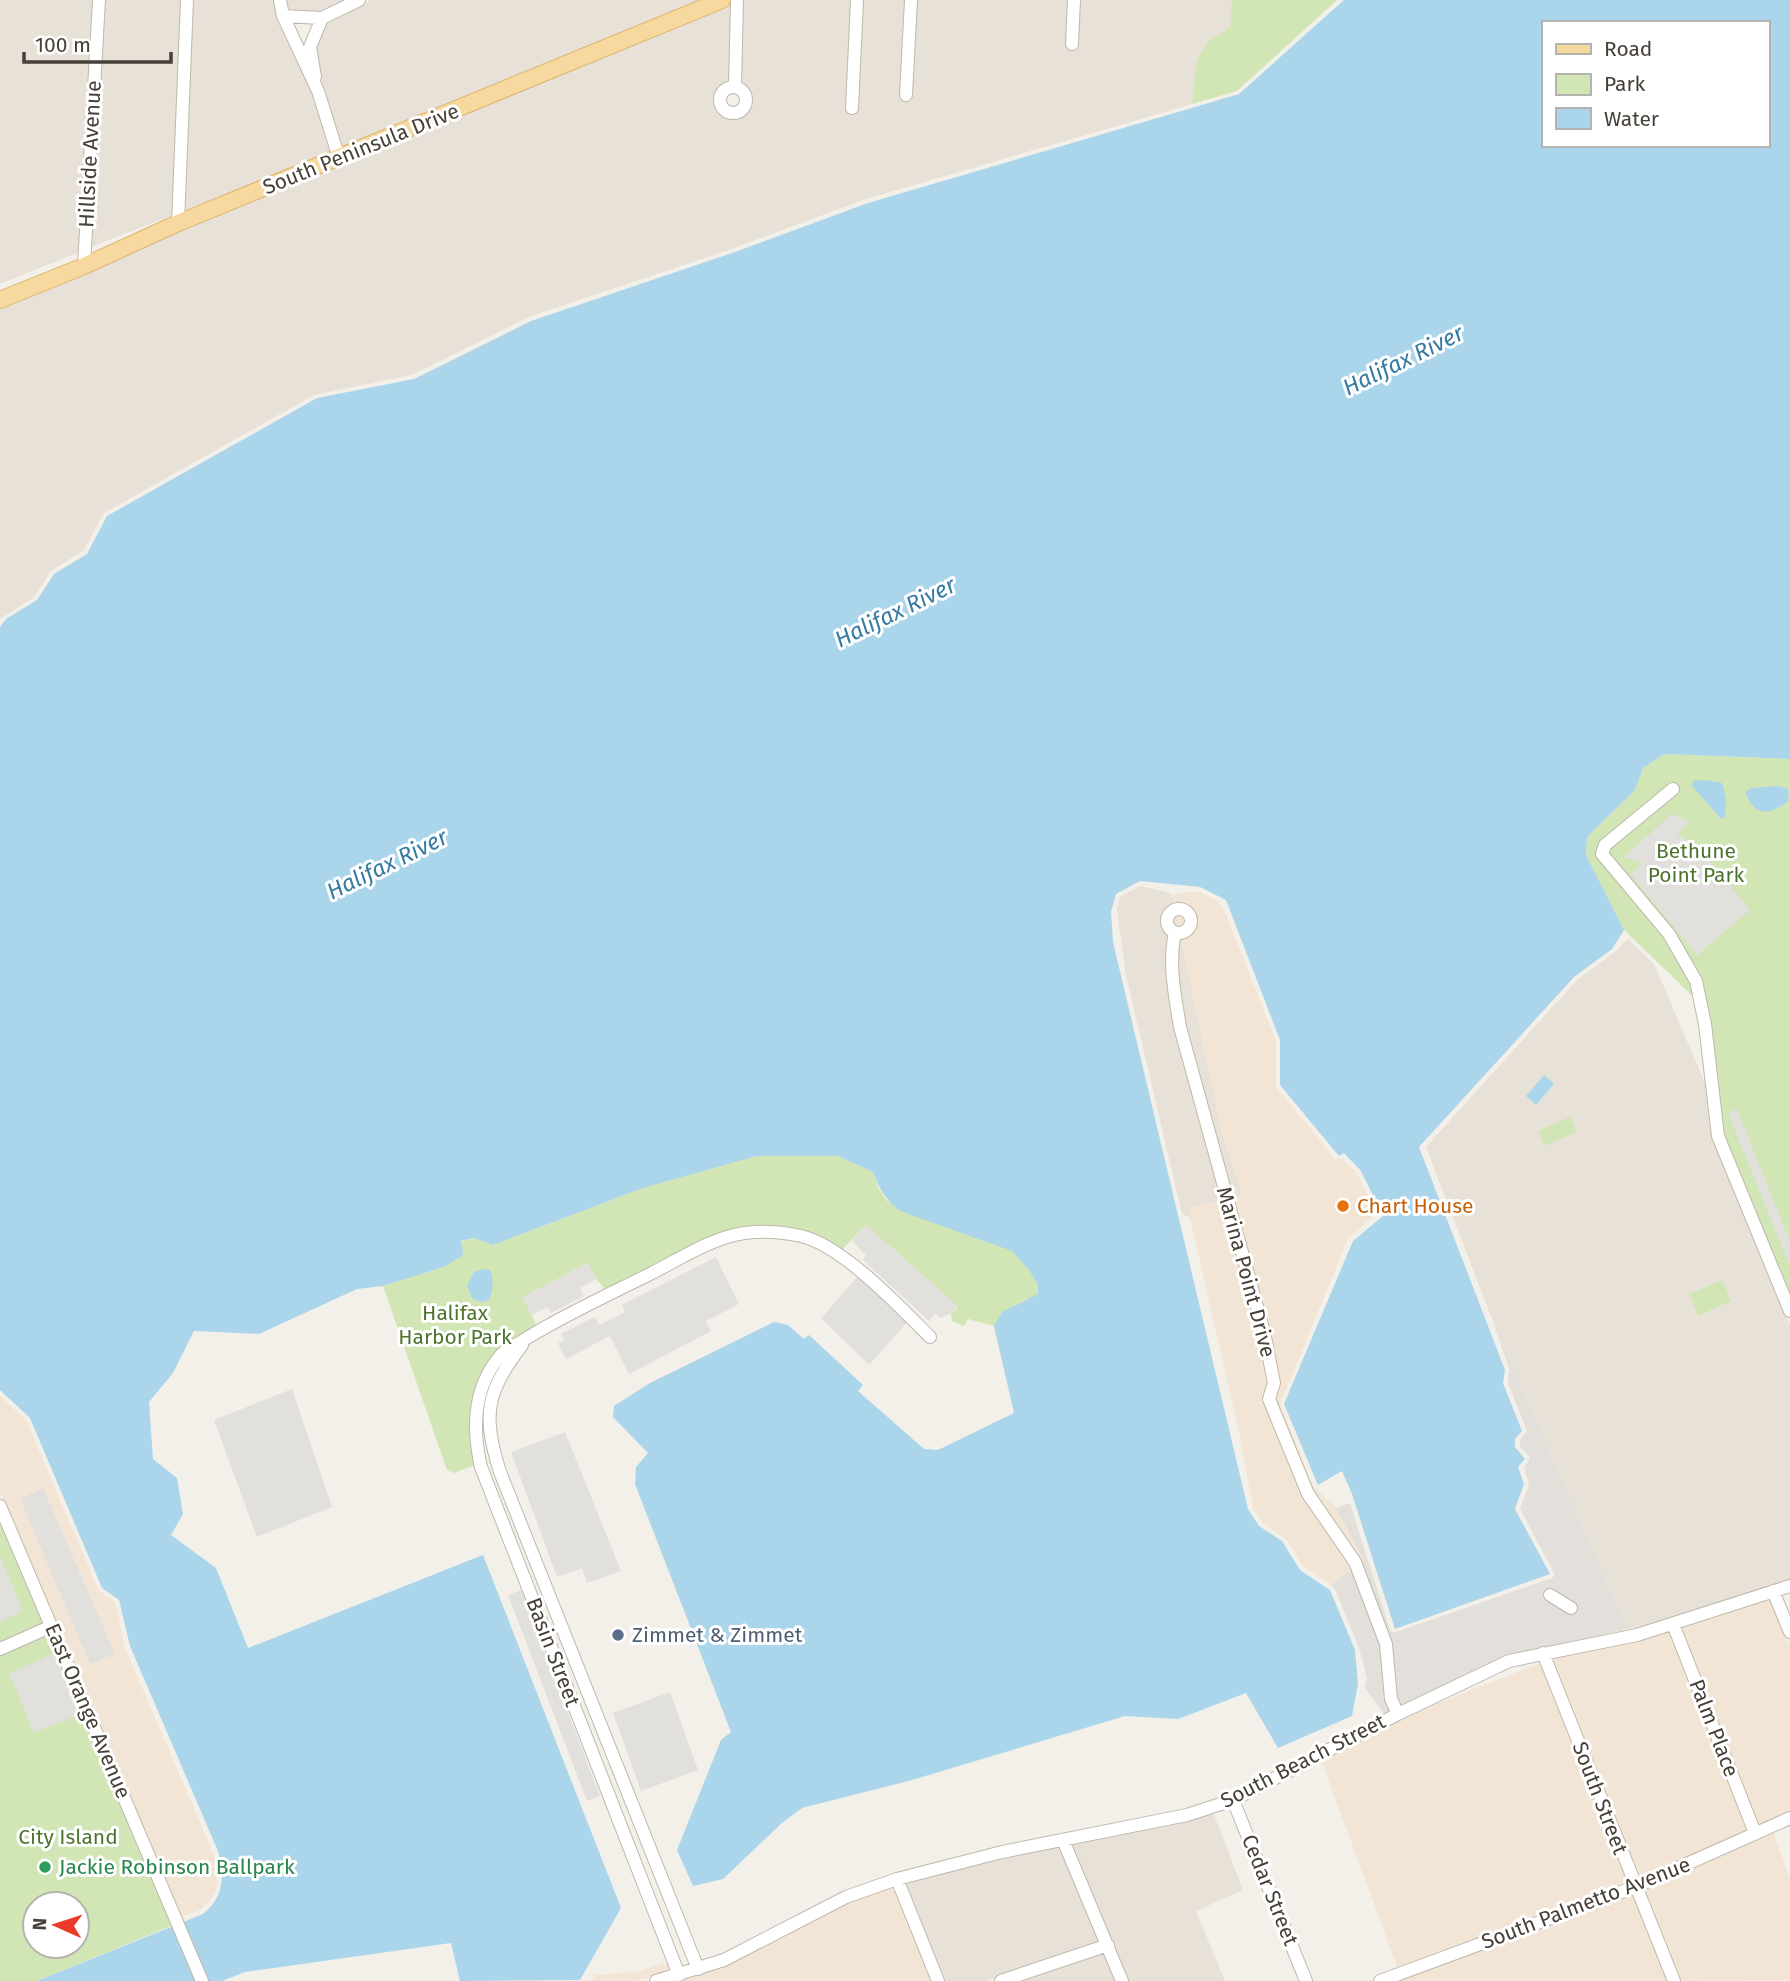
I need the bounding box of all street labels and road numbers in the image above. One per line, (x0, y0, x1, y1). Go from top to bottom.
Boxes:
street label: Hillside Avenue (73, 80, 107, 228)
street label: South Peninsula Drive (259, 98, 463, 200)
street label: Marina Point Drive (1211, 1184, 1281, 1360)
street label: Basin Street (520, 1594, 586, 1711)
street label: East Orange Avenue (39, 1619, 137, 1803)
street label: Palm Place (1683, 1675, 1745, 1781)
street label: South Beach Street (1216, 1708, 1390, 1814)
street label: South Street (1567, 1738, 1633, 1858)
street label: Cedar Street (1236, 1831, 1304, 1950)
street label: South Palmetto Avenue (1478, 1851, 1694, 1955)

